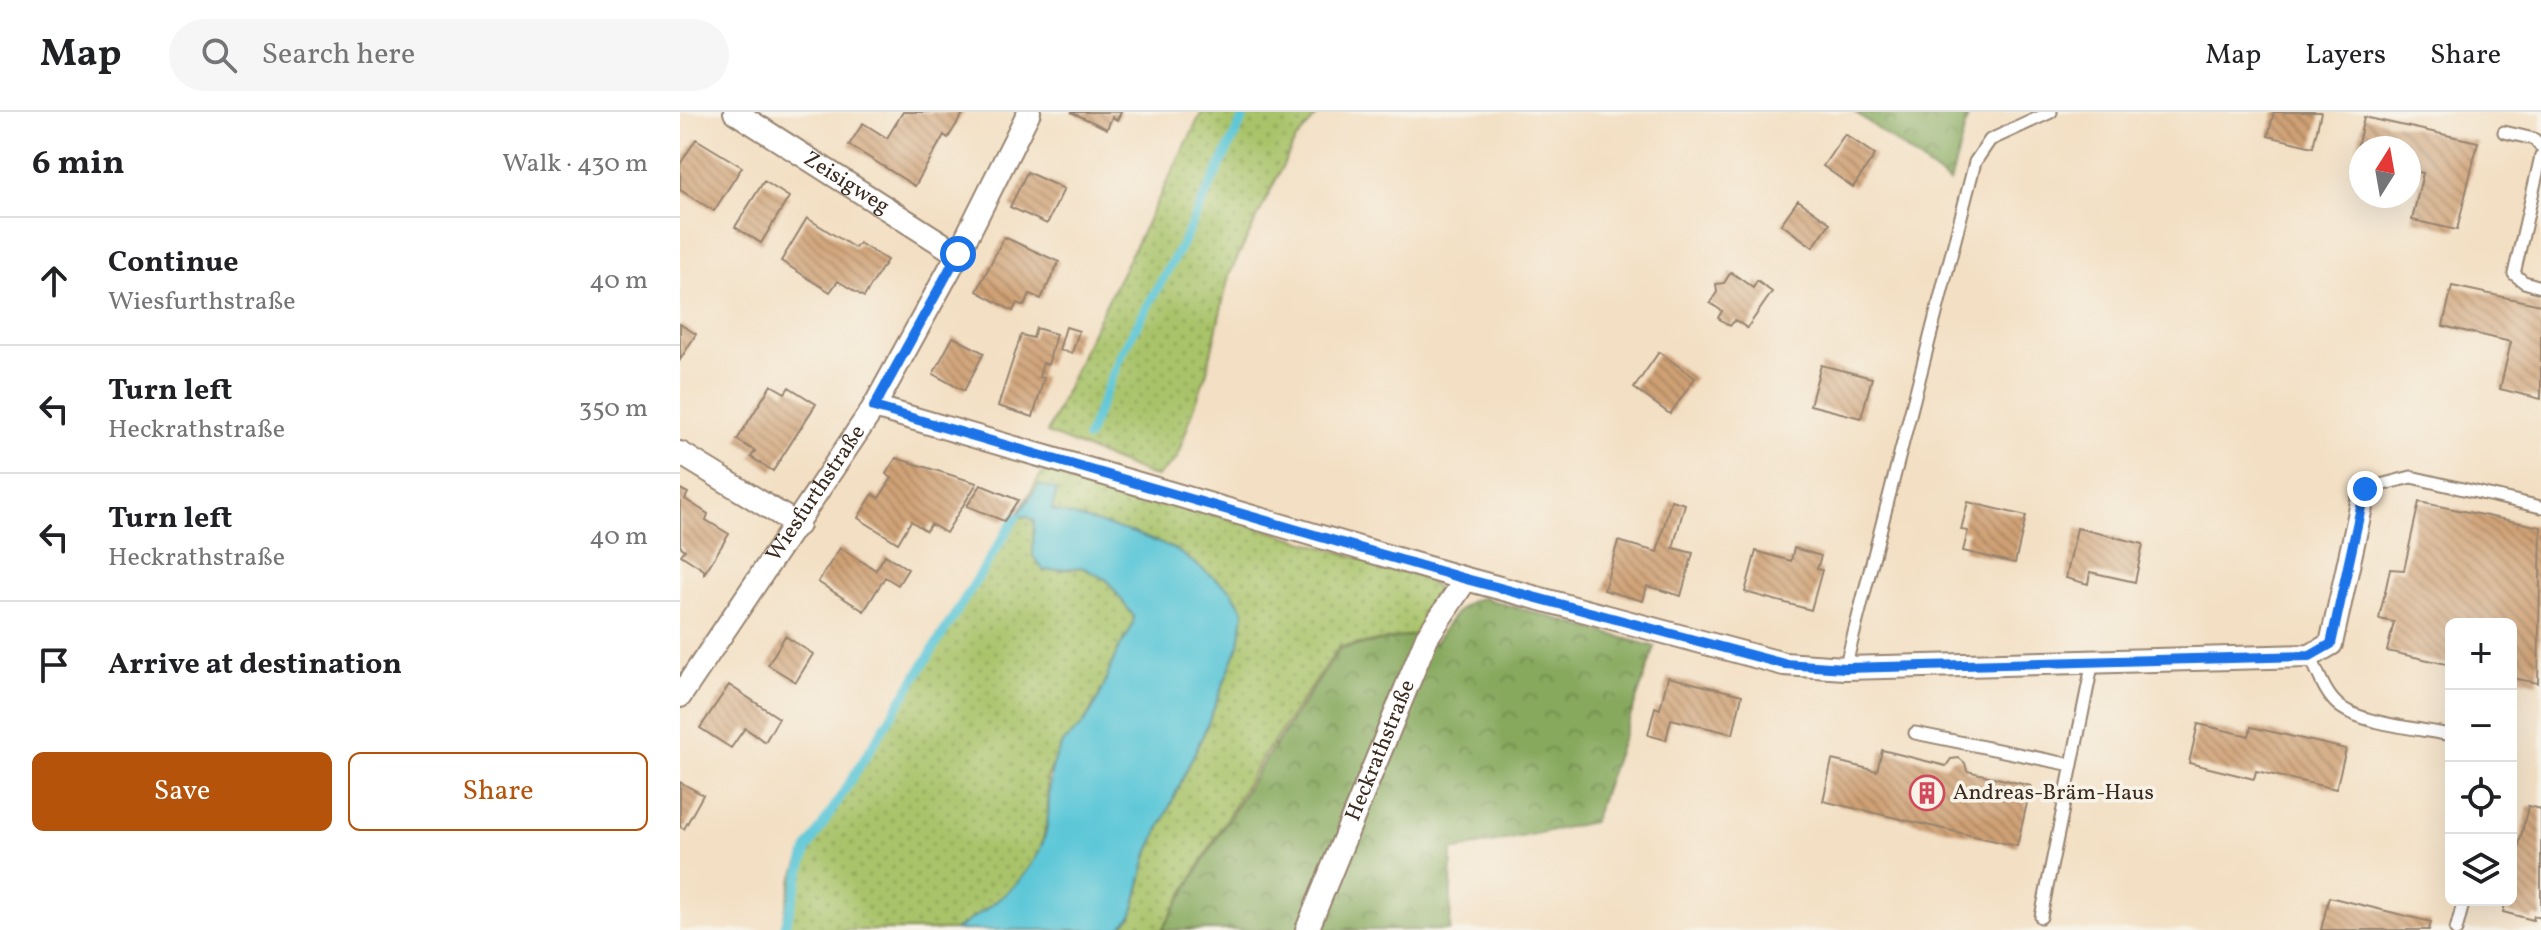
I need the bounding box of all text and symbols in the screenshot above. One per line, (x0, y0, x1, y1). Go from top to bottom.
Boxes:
search box (169, 19, 729, 91)
text: Map (40, 29, 121, 82)
icon: search (197, 33, 241, 77)
text: Search here (261, 34, 415, 76)
text: Map (2205, 36, 2261, 75)
text: Layers (2305, 36, 2386, 75)
text: Share (2430, 36, 2501, 75)
north arrow (2349, 136, 2421, 208)
text: 6 min (32, 141, 125, 188)
street label: Zeisigweg (797, 144, 895, 222)
text: Walk · 430 m (502, 146, 648, 182)
route start (940, 236, 976, 272)
text: Continue (108, 242, 239, 284)
icon: ahead (32, 259, 76, 303)
text: 40 m (589, 263, 648, 299)
text: Wiesfurthstraße (108, 284, 296, 320)
text: Turn left (108, 370, 232, 412)
icon: left (32, 387, 76, 431)
text: 350 m (579, 391, 648, 427)
text: Heckrathstraße (108, 412, 285, 448)
street label: Wiesfurthstraße (759, 419, 873, 568)
route end (2347, 471, 2383, 507)
text: Turn left (108, 498, 232, 540)
icon: left (32, 515, 76, 559)
text: 40 m (589, 519, 648, 555)
text: Heckrathstraße (108, 540, 285, 576)
map controls (2445, 618, 2517, 906)
button: + (2445, 618, 2517, 690)
icon: arrive (32, 643, 76, 687)
text: Arrive at destination (108, 644, 402, 686)
street label: Heckrathstraße (1338, 675, 1423, 826)
button: − (2445, 690, 2517, 762)
button: Save (32, 752, 332, 831)
button: Share (348, 752, 648, 831)
button: locate (2445, 762, 2517, 834)
building icon: Andreas-Bräm-Haus (1908, 774, 1946, 812)
place label: Andreas-Bräm-Haus (1953, 778, 2154, 809)
button: layers (2445, 834, 2517, 906)

